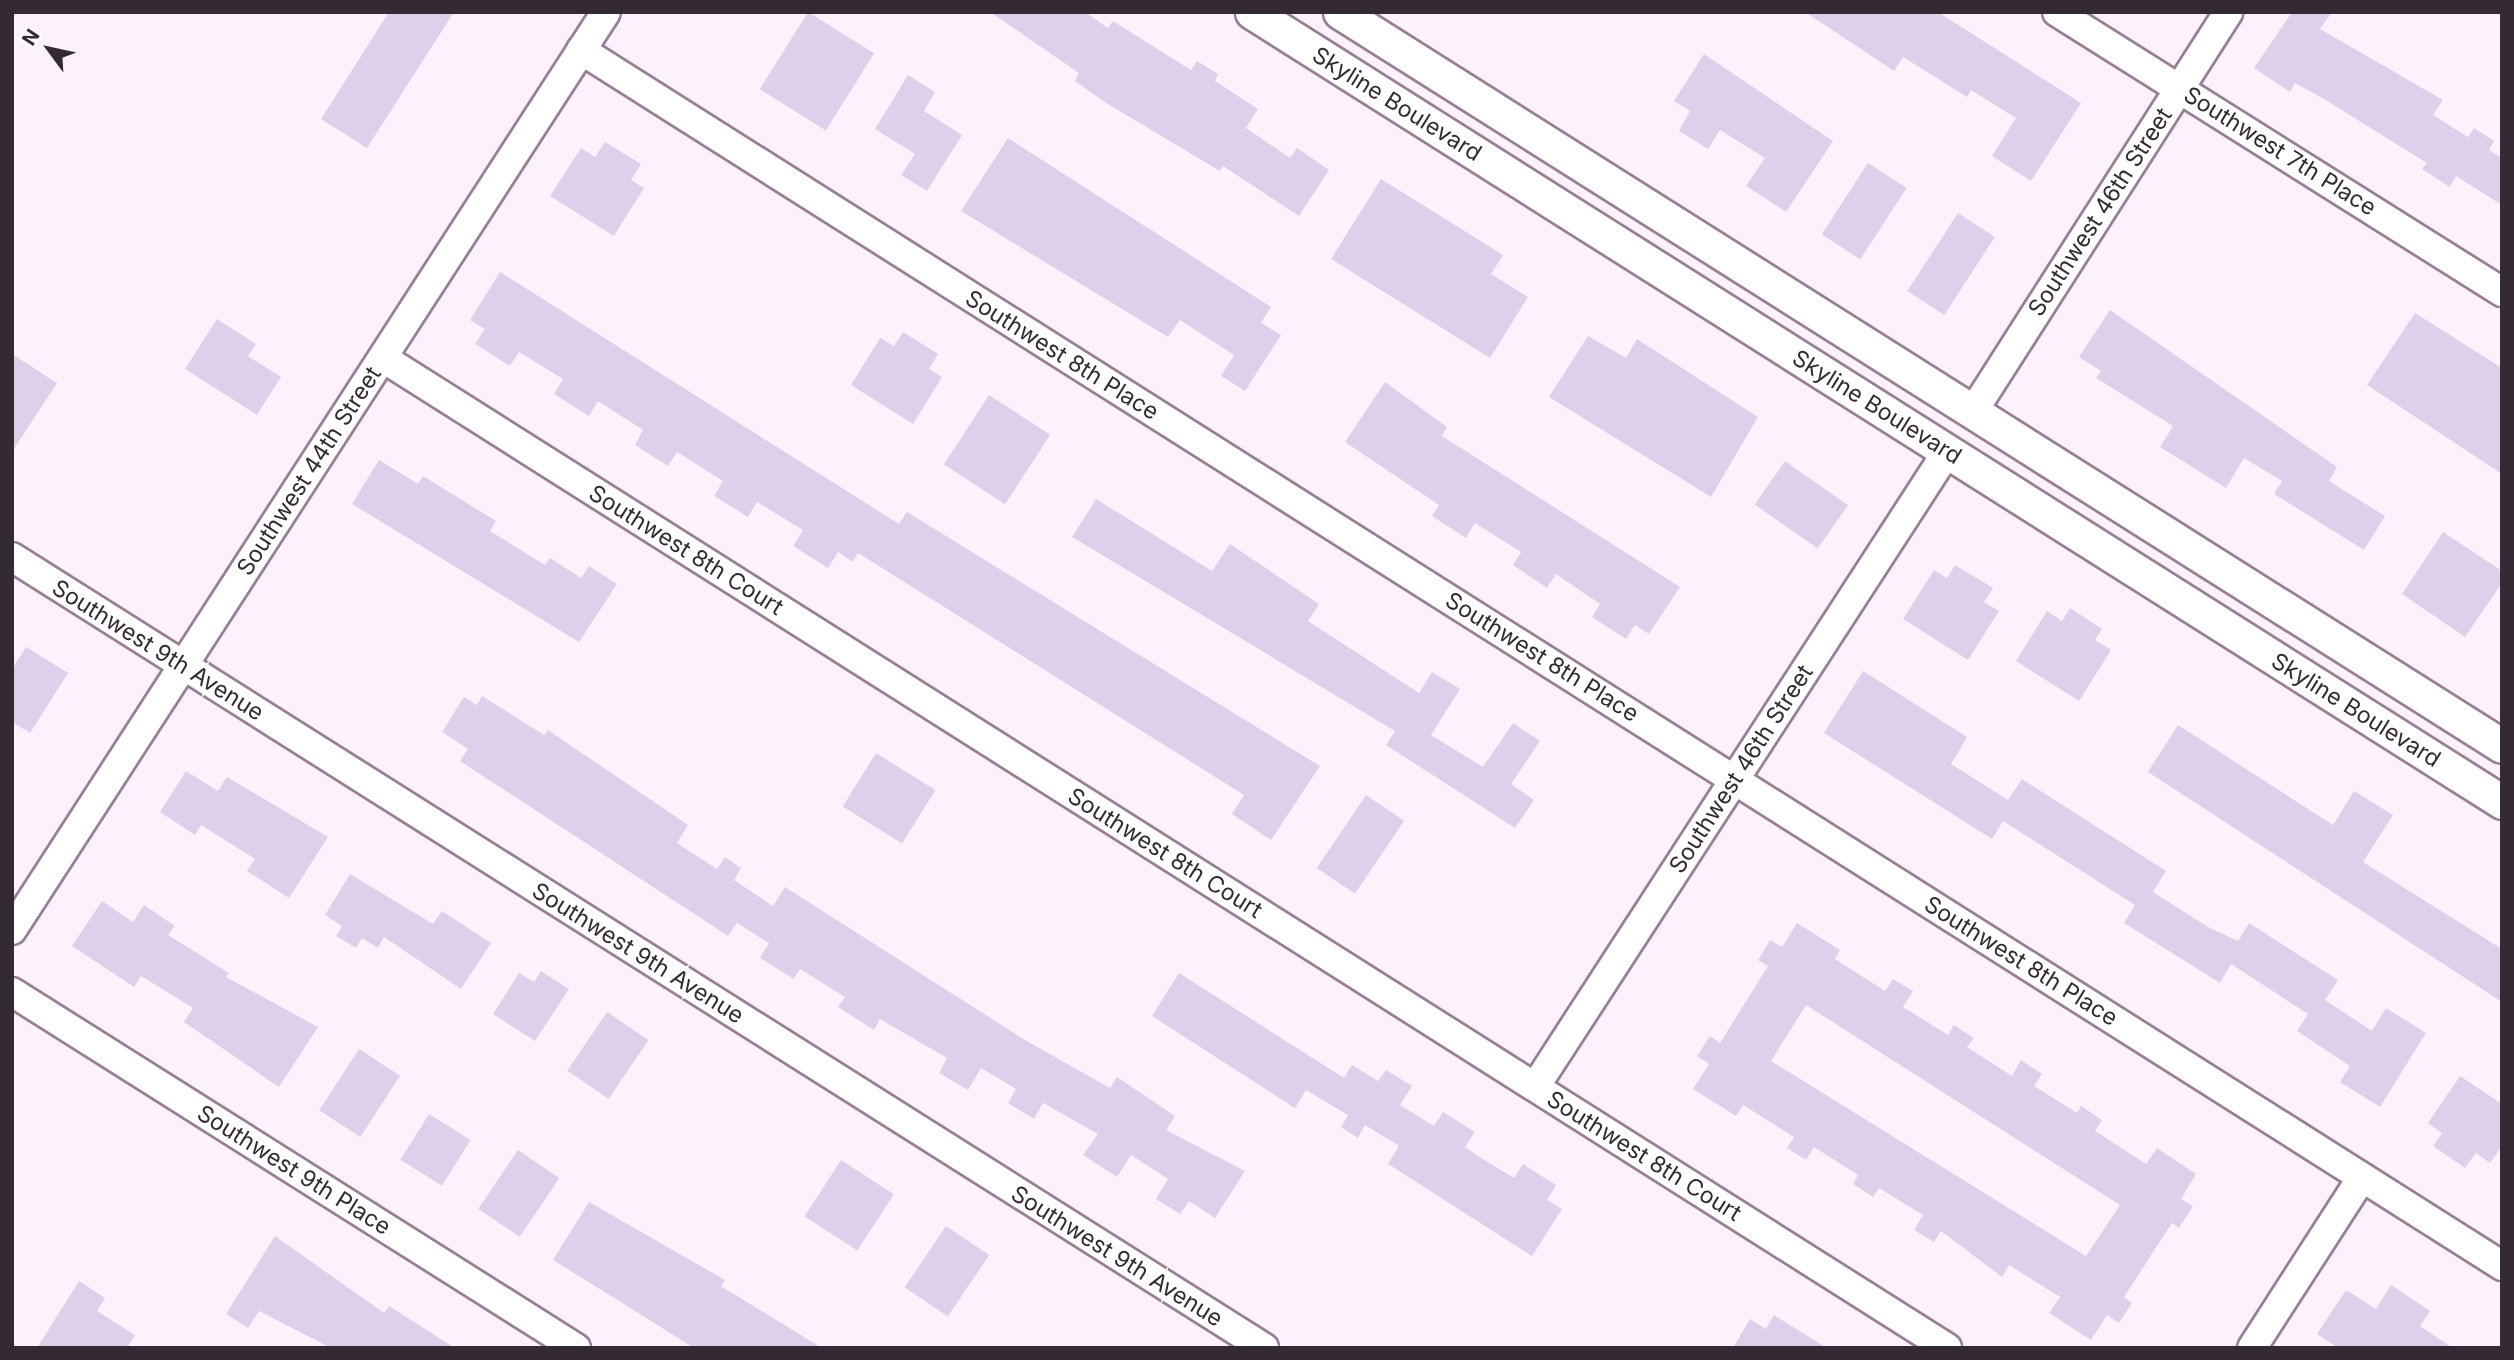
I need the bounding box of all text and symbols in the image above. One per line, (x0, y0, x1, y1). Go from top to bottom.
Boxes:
north arrow (14, 14, 84, 84)
text: N (17, 25, 45, 50)
street label: Skyline Boulevard (1307, 41, 1487, 167)
street label: Southwest 7th Place (2179, 81, 2381, 221)
street label: Southwest 46th Street (2022, 103, 2178, 321)
street label: Southwest 8th Place (960, 284, 1164, 426)
street label: Skyline Boulevard (1787, 344, 1967, 470)
street label: Southwest 44th Street (231, 361, 387, 581)
street label: Southwest 8th Court (584, 479, 788, 621)
street label: Southwest 9th Avenue (47, 574, 269, 726)
street label: Southwest 8th Place (1440, 586, 1644, 728)
street label: Skyline Boulevard (2266, 647, 2446, 773)
street label: Southwest 46th Street (1663, 660, 1819, 878)
street label: Southwest 8th Court (1063, 782, 1267, 924)
street label: Southwest 9th Avenue (527, 877, 749, 1029)
street label: Southwest 8th Place (1919, 890, 2123, 1032)
street label: Southwest 8th Court (1542, 1085, 1746, 1227)
street label: Southwest 9th Place (192, 1099, 396, 1241)
street label: Southwest 9th Avenue (1006, 1180, 1228, 1332)

